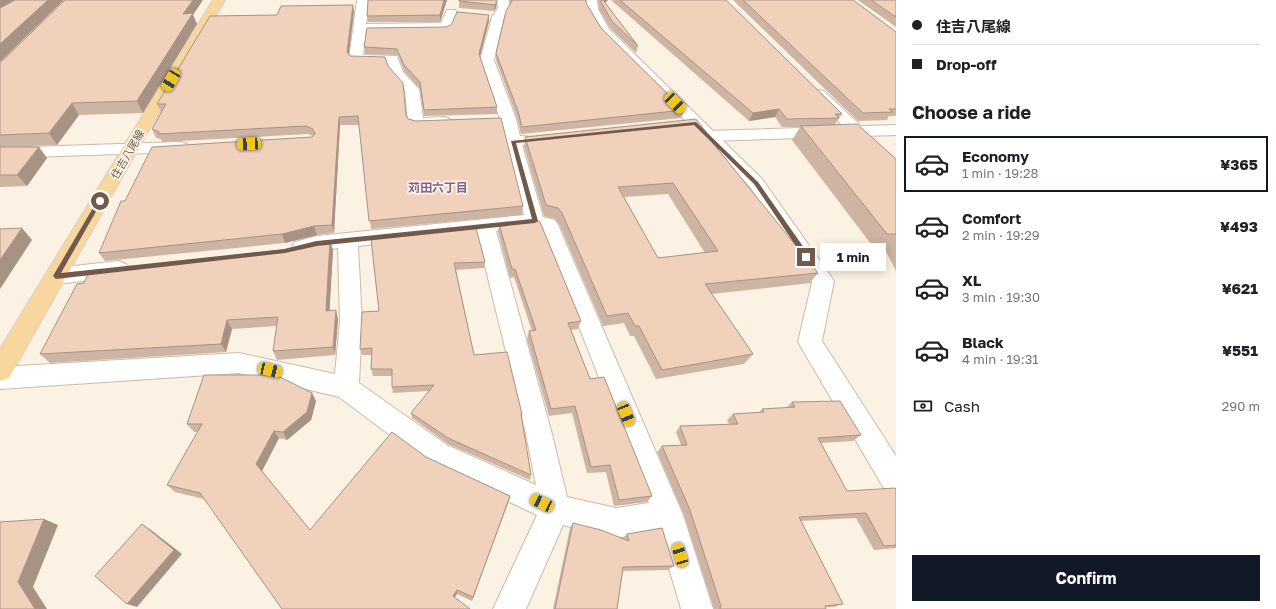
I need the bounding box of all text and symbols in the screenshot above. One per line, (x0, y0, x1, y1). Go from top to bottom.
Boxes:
text: 住吉八尾線 (936, 17, 1011, 35)
text: Drop-off (936, 55, 996, 73)
car (160, 67, 182, 93)
car (662, 90, 688, 116)
text: Choose a ride (912, 101, 1031, 123)
street label: 住吉八尾線 (108, 127, 146, 181)
car (237, 137, 261, 151)
icon: car (914, 146, 950, 182)
text: Economy (962, 147, 1029, 165)
text: ¥365 (1220, 155, 1258, 173)
text: 1 min · 19:28 (962, 165, 1038, 181)
district label: 苅田六丁目 (408, 180, 468, 195)
route start (91, 192, 109, 210)
icon: car (914, 208, 950, 244)
text: Comfort (962, 209, 1021, 227)
text: ¥493 (1220, 217, 1258, 235)
text: 2 min · 19:29 (962, 227, 1040, 243)
callout: 1 min (820, 243, 886, 271)
route end (797, 248, 815, 266)
text: 1 min (837, 249, 869, 265)
icon: car (914, 270, 950, 306)
text: XL (962, 271, 981, 289)
text: ¥621 (1222, 279, 1258, 297)
text: 3 min · 19:30 (962, 289, 1040, 305)
icon: car (914, 332, 950, 368)
text: Black (962, 333, 1004, 351)
text: ¥551 (1222, 341, 1258, 359)
text: 4 min · 19:31 (962, 351, 1039, 367)
car (257, 361, 283, 379)
icon: cash (912, 395, 934, 417)
text: Cash (944, 397, 980, 415)
text: 290 m (1222, 398, 1260, 414)
car (616, 401, 636, 427)
car (529, 492, 555, 514)
car (671, 542, 689, 568)
button: Confirm (912, 555, 1260, 601)

